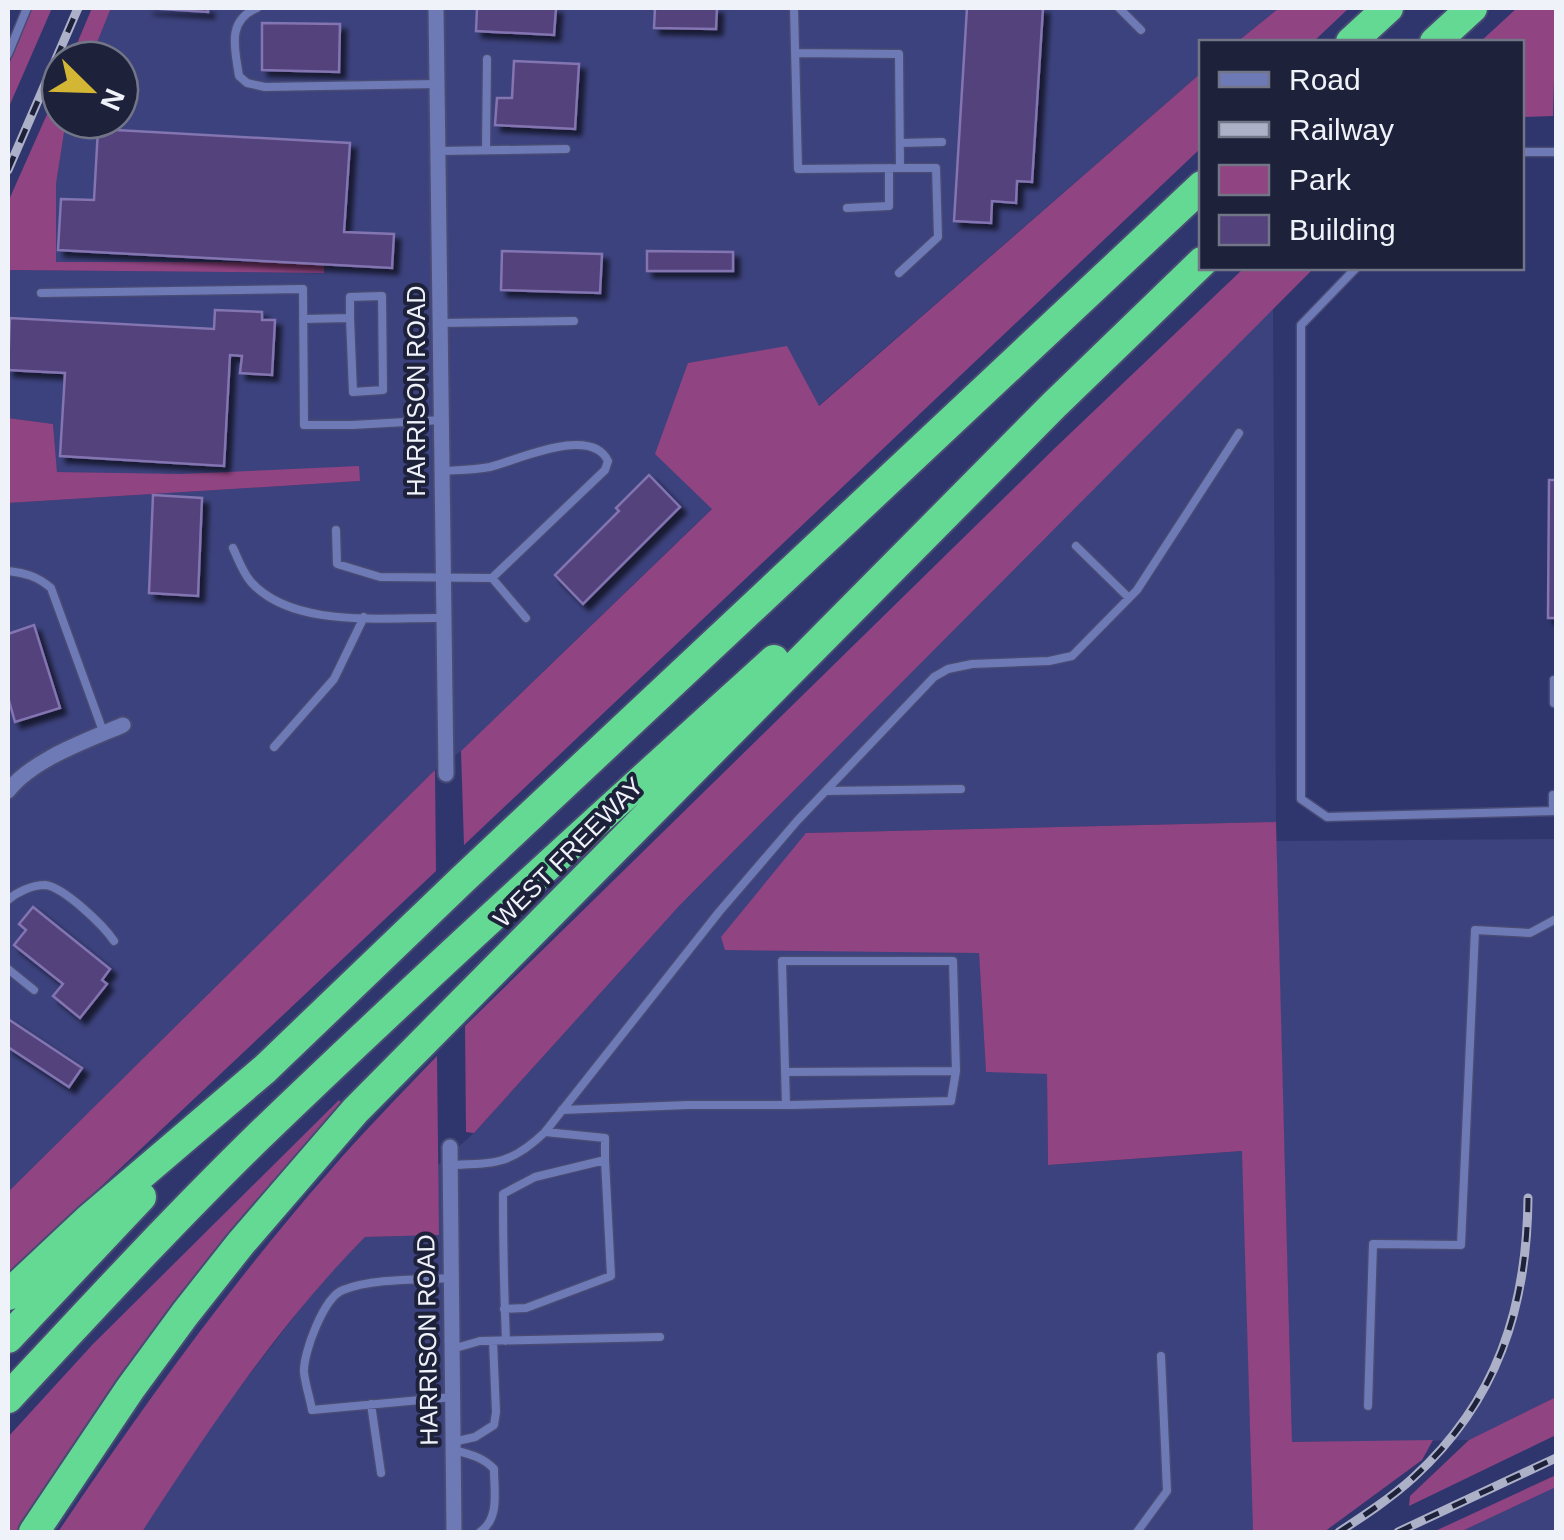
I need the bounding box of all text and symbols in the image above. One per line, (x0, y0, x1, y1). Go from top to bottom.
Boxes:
north arrow (40, 40, 140, 140)
legend (1199, 40, 1524, 270)
text: Road (1289, 63, 1361, 96)
text: N (94, 84, 131, 115)
text: Railway (1289, 113, 1394, 146)
text: Park (1289, 163, 1352, 196)
text: Building (1289, 213, 1396, 246)
street label: HARRISON ROAD (402, 285, 430, 497)
street label: WEST FREEWAY (488, 771, 649, 932)
street label: HARRISON ROAD (411, 1234, 443, 1446)

